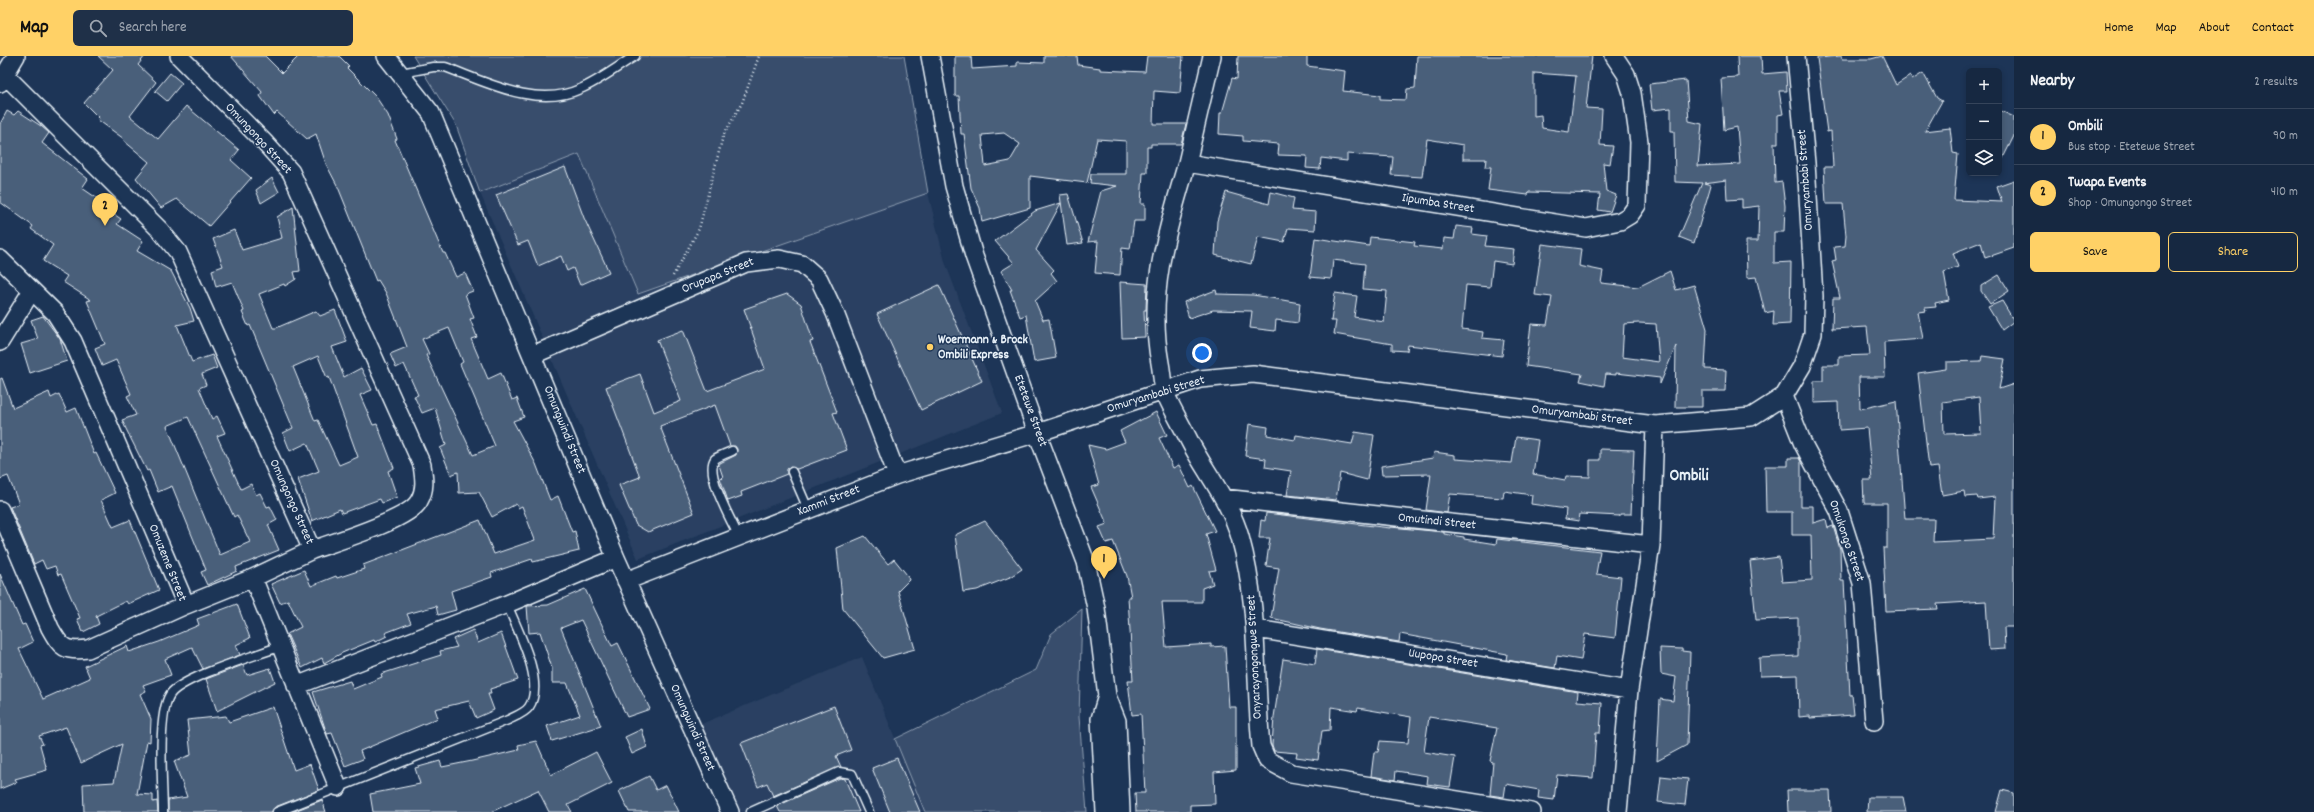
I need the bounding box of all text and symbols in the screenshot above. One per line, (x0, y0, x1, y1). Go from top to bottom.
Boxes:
search box (73, 10, 353, 46)
text: Map (20, 15, 49, 42)
icon: search (87, 17, 109, 39)
text: Search here (119, 17, 187, 39)
text: Home (2104, 18, 2133, 38)
text: Map (2155, 18, 2177, 38)
text: About (2199, 18, 2230, 38)
text: Contact (2252, 18, 2294, 38)
map controls (1966, 68, 2002, 176)
button: + (1966, 68, 2002, 104)
text: Nearby (2030, 70, 2074, 94)
text: 2 results (2254, 73, 2298, 92)
street label: Omungongo Street (220, 99, 296, 179)
button: − (1966, 104, 2002, 140)
text: Ombili (2068, 116, 2102, 138)
text: 1 (2042, 127, 2044, 146)
text: 90 m (2273, 127, 2298, 146)
street label: Omuryambabi Street (1793, 129, 1819, 231)
text: Bus stop · Etetewe Street (2068, 138, 2195, 157)
button: layers (1966, 140, 2002, 176)
text: Twapa Events (2068, 172, 2147, 194)
text: 2 (2040, 183, 2046, 202)
text: 410 m (2271, 183, 2298, 202)
street label: Iipumba Street (1400, 189, 1476, 219)
pin: 2 (92, 193, 118, 226)
text: Shop · Omungongo Street (2068, 194, 2192, 213)
button: Save (2030, 232, 2160, 272)
button: Share (2168, 232, 2298, 272)
street label: Orupapa Street (679, 253, 757, 299)
place label: Woermann & Brock Ombili Express (938, 331, 1029, 365)
marker: Woermann & Brock Ombili Express (925, 342, 935, 352)
your location (1192, 343, 1212, 363)
street label: Omuryambabi Street (1105, 371, 1207, 419)
street label: Etetewe Street (1008, 372, 1052, 450)
street label: Omungwindi Street (538, 383, 590, 477)
street label: Omuryambabi Street (1531, 400, 1634, 432)
street label: Omungongo Street (264, 456, 318, 548)
district label: Ombili (1669, 465, 1709, 489)
street label: Xammi Street (795, 480, 863, 522)
street label: Omukongo Street (1823, 498, 1869, 585)
street label: Omutindi Street (1397, 508, 1477, 536)
street label: Omuzeme Street (143, 521, 191, 605)
pin: 1 (1091, 546, 1117, 579)
street label: Onyarayongongwe Street (1242, 594, 1268, 720)
street label: Uupopo Street (1407, 644, 1479, 674)
street label: Omungwindi Street (664, 681, 720, 775)

